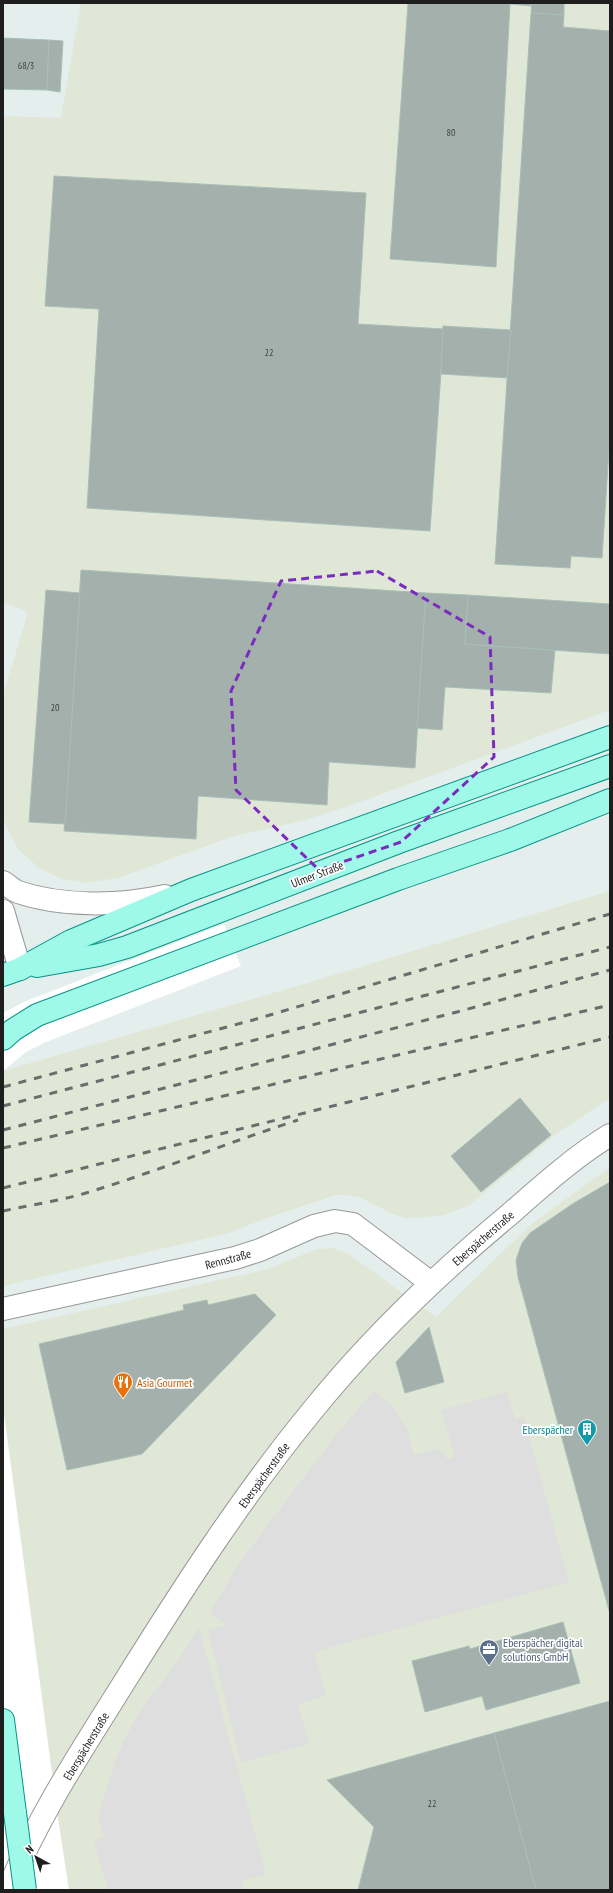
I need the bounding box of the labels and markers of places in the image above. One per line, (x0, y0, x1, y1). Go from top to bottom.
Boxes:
restaurant icon: Asia Gourmet (112, 1371, 134, 1399)
place label: Asia Gourmet (137, 1375, 193, 1390)
building icon: Eberspächer (576, 1418, 598, 1446)
place label: Eberspächer (523, 1422, 574, 1437)
place label: Eberspächer digital solutions GmbH (503, 1635, 583, 1664)
office icon: Eberspächer digital solutions GmbH (478, 1638, 500, 1666)

